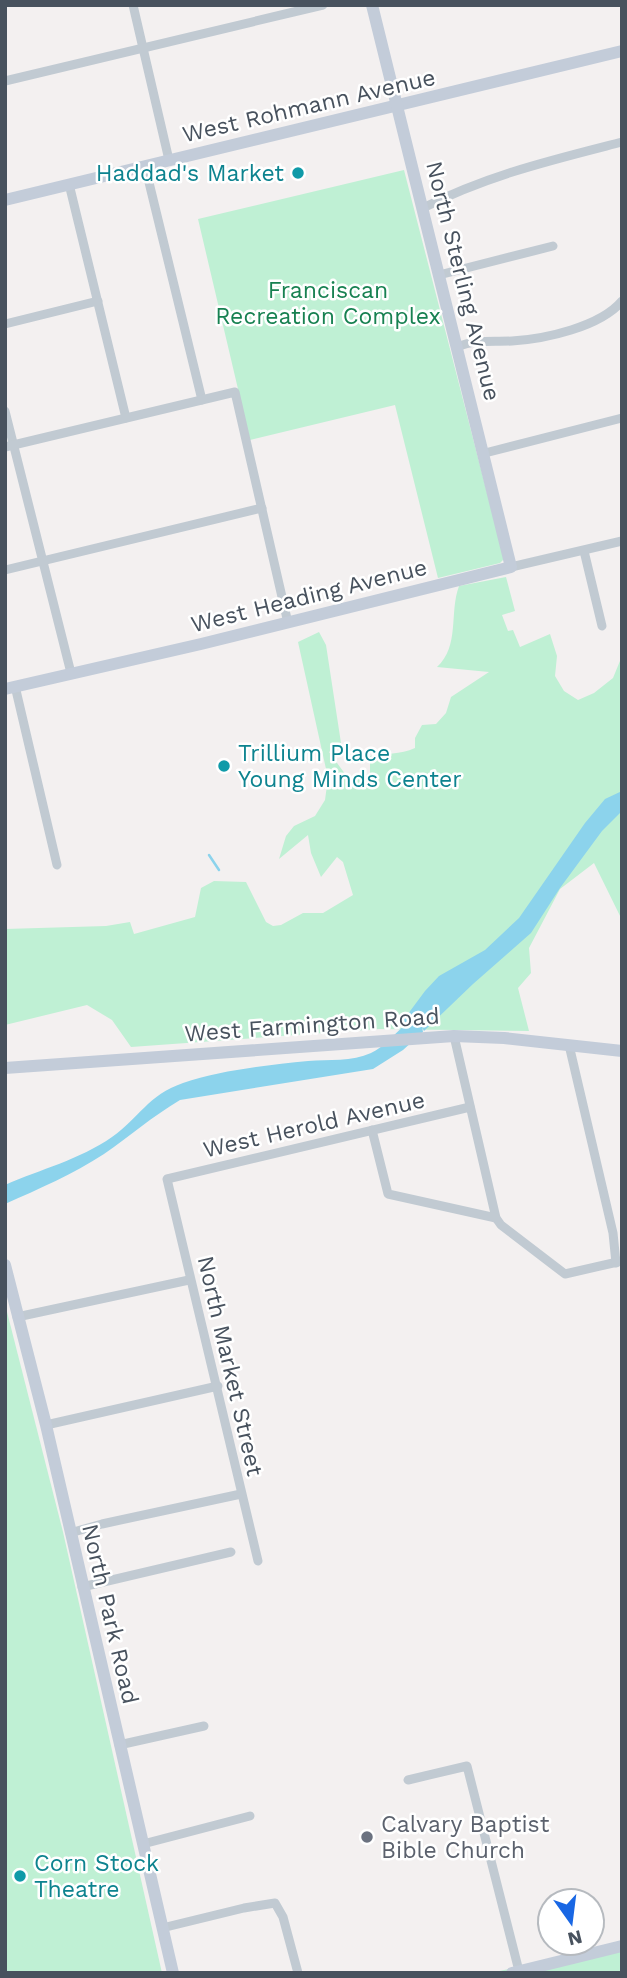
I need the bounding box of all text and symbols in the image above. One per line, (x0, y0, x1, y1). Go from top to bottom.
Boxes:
street label: West Rohmann Avenue (180, 64, 438, 148)
street label: North Sterling Avenue (420, 158, 506, 404)
place label: Haddad's Market (96, 160, 284, 187)
marker: Haddad's Market (290, 165, 306, 181)
park label: Franciscan Recreation Complex (215, 277, 441, 330)
street label: West Heading Avenue (188, 554, 430, 638)
place label: Trillium Place Young Minds Center (238, 740, 462, 793)
marker: Trillium Place Young Minds Center (216, 758, 232, 774)
street label: West Farmington Road (184, 1003, 440, 1047)
street label: West Herold Avenue (201, 1086, 427, 1164)
street label: North Market Street (192, 1253, 269, 1479)
street label: North Park Road (76, 1521, 144, 1707)
place label: Calvary Baptist Bible Church (381, 1811, 550, 1864)
marker: Calvary Baptist Bible Church (359, 1829, 375, 1845)
place label: Corn Stock Theatre (34, 1850, 159, 1903)
marker: Corn Stock Theatre (12, 1868, 28, 1884)
north arrow (536, 1887, 606, 1957)
text: N (565, 1925, 585, 1951)

